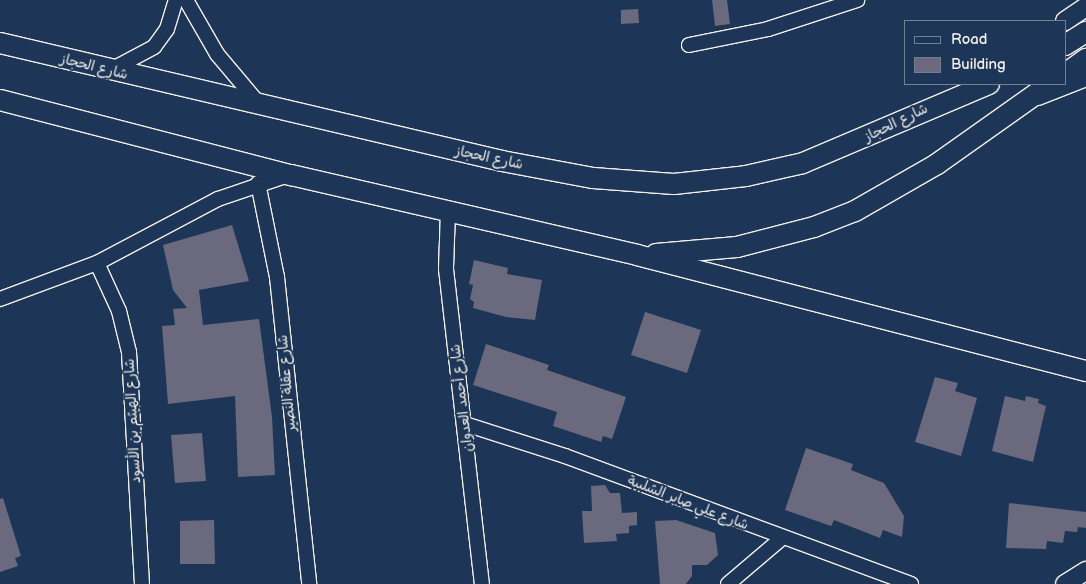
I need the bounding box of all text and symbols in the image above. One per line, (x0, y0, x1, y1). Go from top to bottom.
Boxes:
legend (904, 20, 1066, 85)
text: Road (951, 30, 987, 49)
street label: شارع الحجاز (59, 51, 129, 83)
text: Building (951, 55, 1006, 74)
street label: شارع الحجاز (861, 100, 931, 146)
street label: شارع الحجاز (454, 143, 524, 173)
street label: شارع عقلة النصير (274, 334, 300, 432)
street label: شارع أحمد العدوان (447, 343, 477, 453)
street label: شارع الهيثم بن الأسود (121, 358, 145, 484)
street label: شارع علي صابر الشلبية (625, 472, 751, 534)

